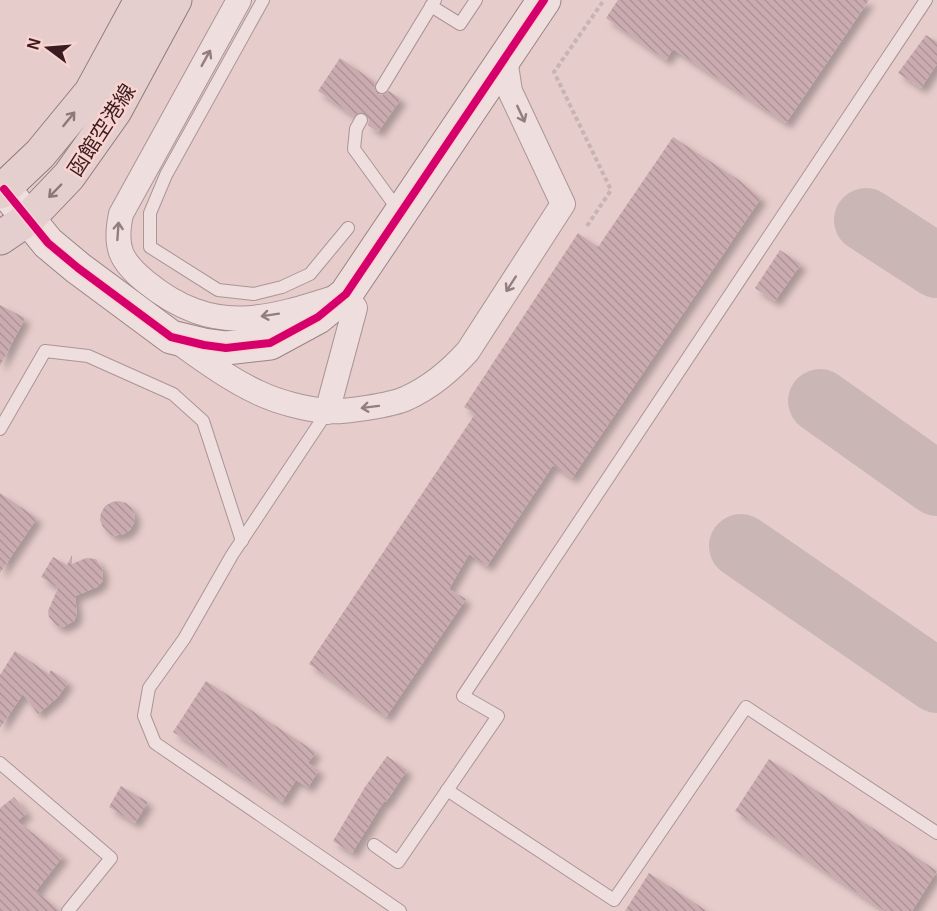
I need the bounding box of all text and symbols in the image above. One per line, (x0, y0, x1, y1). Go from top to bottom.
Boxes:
north arrow (18, 18, 78, 78)
text: N (19, 35, 46, 53)
one-way arrow (201, 50, 212, 68)
street label: 函館空港線 (59, 77, 141, 181)
one-way arrow (516, 105, 528, 123)
one-way arrow (62, 111, 75, 127)
one-way arrow (48, 183, 62, 198)
one-way arrow (113, 222, 124, 242)
one-way arrow (505, 276, 517, 292)
one-way arrow (260, 310, 280, 321)
one-way arrow (361, 402, 381, 413)

